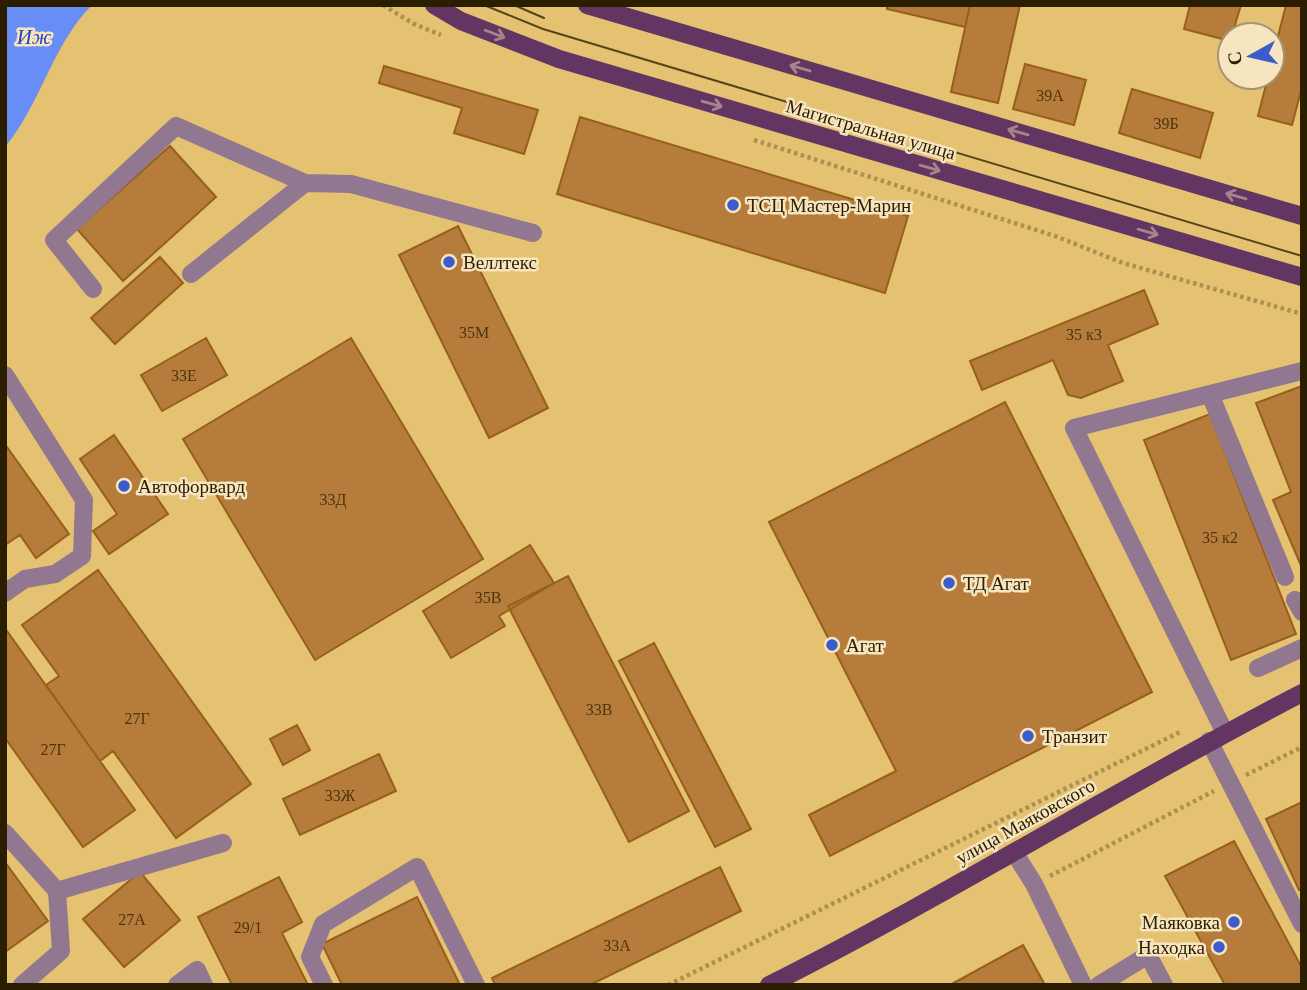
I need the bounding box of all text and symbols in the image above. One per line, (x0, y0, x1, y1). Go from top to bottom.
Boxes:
north arrow (1216, 21, 1286, 91)
water label: Иж (16, 25, 52, 49)
one-way arrow (484, 29, 506, 42)
text: С (1223, 50, 1246, 67)
one-way arrow (789, 60, 811, 73)
house number: 39А (1036, 87, 1064, 104)
street label: Магистральная улица (784, 95, 959, 164)
one-way arrow (700, 98, 722, 111)
house number: 39Б (1153, 115, 1179, 132)
one-way arrow (1007, 125, 1030, 138)
one-way arrow (918, 162, 941, 175)
one-way arrow (1226, 189, 1248, 202)
place label: ТСЦ Мастер-Марин (747, 195, 911, 216)
marker: ТСЦ Мастер-Марин (725, 197, 741, 213)
one-way arrow (1137, 227, 1159, 240)
place label: Веллтекс (463, 252, 537, 273)
marker: Веллтекс (441, 254, 457, 270)
house number: 35М (459, 324, 489, 341)
house number: 35 к3 (1066, 326, 1102, 343)
house number: 33Е (171, 367, 197, 384)
place label: Автофорвард (138, 476, 245, 497)
marker: Автофорвард (116, 478, 132, 494)
house number: 33Д (320, 491, 347, 509)
house number: 35 к2 (1202, 529, 1238, 546)
place label: ТД Агат (963, 573, 1030, 594)
marker: ТД Агат (941, 575, 957, 591)
house number: 35В (475, 589, 501, 606)
place label: Агат (846, 635, 884, 656)
marker: Агат (824, 637, 840, 653)
house number: 33В (586, 701, 612, 718)
house number: 27Г (124, 710, 150, 727)
place label: Транзит (1042, 726, 1108, 747)
marker: Транзит (1020, 728, 1036, 744)
house number: 27Г (40, 741, 66, 758)
street label: улица Маяковского (952, 775, 1098, 868)
house number: 33Ж (325, 787, 356, 804)
house number: 27А (118, 911, 146, 928)
place label: Маяковка (1142, 912, 1221, 933)
marker: Маяковка (1226, 914, 1242, 930)
house number: 29/1 (234, 919, 262, 936)
house number: 33А (603, 937, 631, 954)
place label: Находка (1138, 937, 1206, 958)
marker: Находка (1211, 939, 1227, 955)

